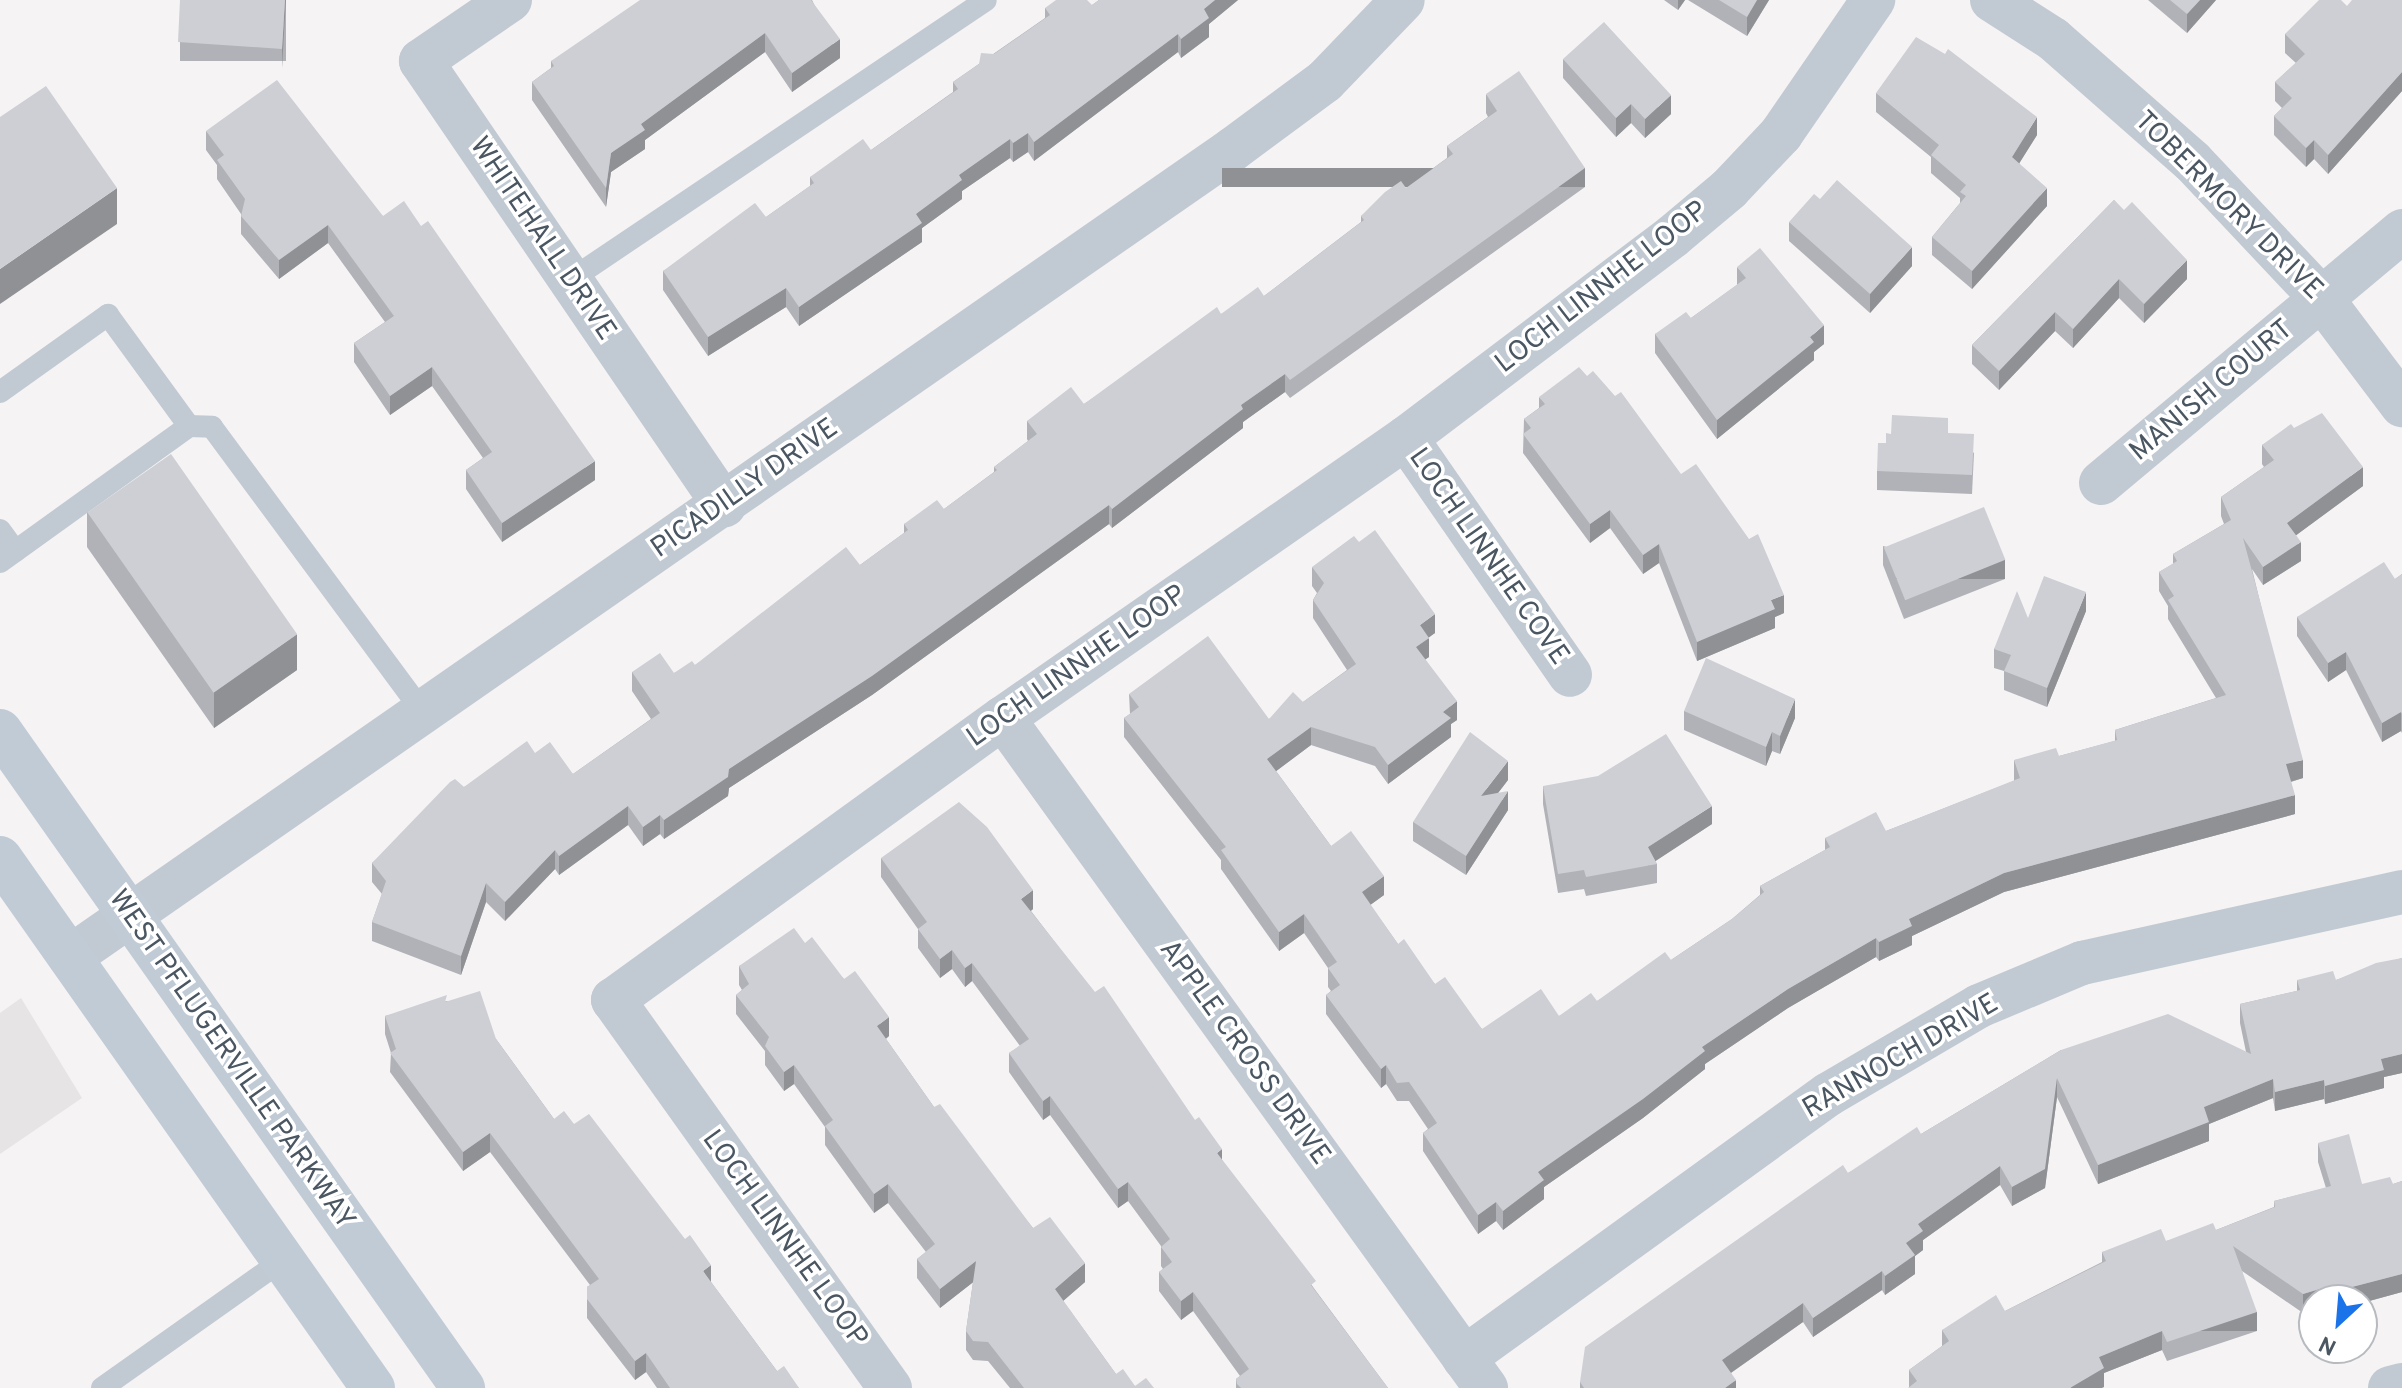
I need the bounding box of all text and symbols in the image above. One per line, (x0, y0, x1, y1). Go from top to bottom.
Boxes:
street label: TOBERMORY DRIVE (2126, 104, 2330, 308)
street label: WHITEHALL DRIVE (461, 131, 623, 347)
street label: LOCH LINNHE LOOP (1489, 195, 1715, 381)
street label: MANISH COURT (2124, 313, 2300, 469)
street label: PICADILLY DRIVE (645, 412, 845, 566)
street label: LOCH LINNHE COVE (1401, 442, 1575, 672)
street label: LOCH LINNHE LOOP (961, 579, 1193, 755)
street label: WEST PFLUGERVILLE PARKWAY (100, 883, 362, 1237)
street label: APPLE CROSS DRIVE (1151, 934, 1337, 1172)
street label: RANNOCH DRIVE (1797, 987, 2005, 1127)
street label: LOCH LINNHE LOOP (694, 1124, 874, 1354)
north arrow (2298, 1284, 2378, 1364)
text: N (2315, 1329, 2341, 1360)

